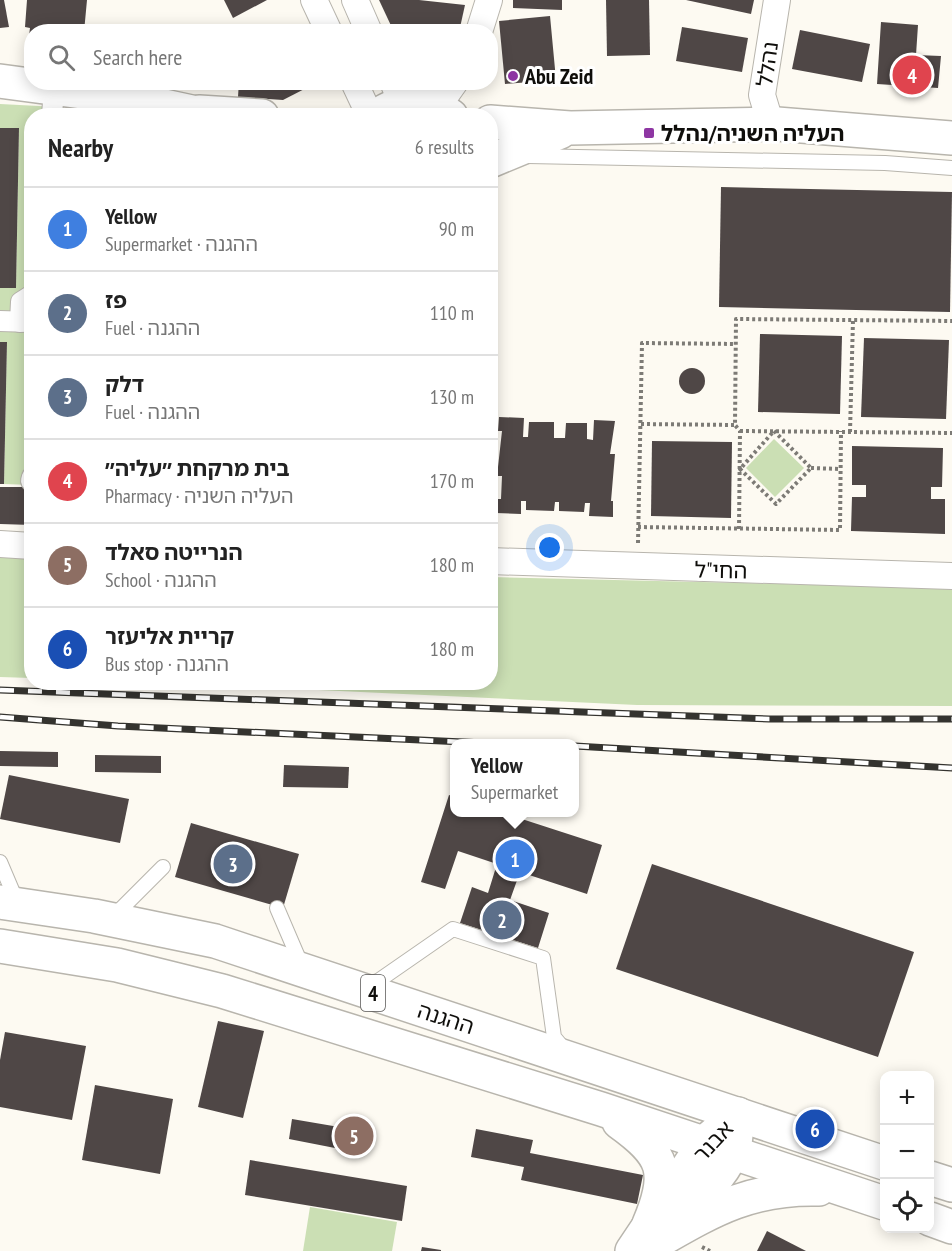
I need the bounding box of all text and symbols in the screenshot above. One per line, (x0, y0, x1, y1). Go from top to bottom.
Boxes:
search box (24, 24, 498, 90)
street label: נהלל (750, 40, 784, 88)
icon: search (45, 41, 78, 74)
text: Search here (93, 43, 182, 71)
pin: 4 (892, 52, 932, 98)
place label: Abu Zeid (524, 62, 594, 90)
marker: Abu Zeid (506, 69, 520, 83)
place label: העליה השניה/נהלל (661, 119, 845, 147)
marker: העליה השניה/נהלל (642, 126, 656, 140)
text: Nearby (48, 131, 113, 164)
text: 6 results (415, 134, 474, 160)
text: Yellow (105, 202, 157, 230)
text: 1 (63, 216, 72, 242)
text: 90 m (439, 216, 474, 242)
text: Supermarket · ההגנה (105, 231, 258, 257)
text: פז (105, 286, 127, 314)
text: 2 (63, 300, 72, 326)
text: 110 m (430, 300, 474, 326)
text: Fuel · ההגנה (105, 315, 200, 341)
text: דלק (105, 370, 144, 398)
text: 3 (63, 384, 72, 410)
text: 130 m (430, 384, 474, 410)
text: Fuel · ההגנה (105, 399, 200, 425)
text: בית מרקחת ״עליה״ (105, 454, 290, 482)
text: 4 (63, 468, 72, 494)
text: 170 m (430, 468, 474, 494)
text: Pharmacy · העליה השניה (105, 483, 294, 509)
your location (535, 533, 564, 562)
text: הנרייטה סאלד (105, 538, 243, 566)
text: 5 (63, 552, 72, 578)
text: 180 m (430, 552, 474, 578)
street label: החי"ל (694, 556, 748, 584)
text: School · ההגנה (105, 567, 217, 593)
text: קריית אליעזר (105, 622, 234, 650)
text: 6 (63, 636, 72, 662)
text: 180 m (430, 636, 474, 662)
text: Bus stop · ההגנה (105, 651, 229, 677)
popup (450, 739, 579, 817)
text: Yellow (471, 751, 523, 779)
text: Supermarket (471, 779, 558, 805)
pin: 1 (496, 836, 534, 882)
pin: 3 (214, 842, 252, 886)
pin: 2 (482, 898, 522, 942)
road number: 4 (361, 975, 385, 1011)
street label: ההגנה (414, 996, 478, 1040)
map controls (880, 1071, 934, 1233)
button: + (880, 1071, 934, 1125)
pin: 6 (796, 1106, 834, 1152)
pin: 5 (334, 1114, 374, 1158)
street label: אבנר (687, 1114, 739, 1167)
button: − (880, 1125, 934, 1179)
button: locate (880, 1179, 934, 1233)

